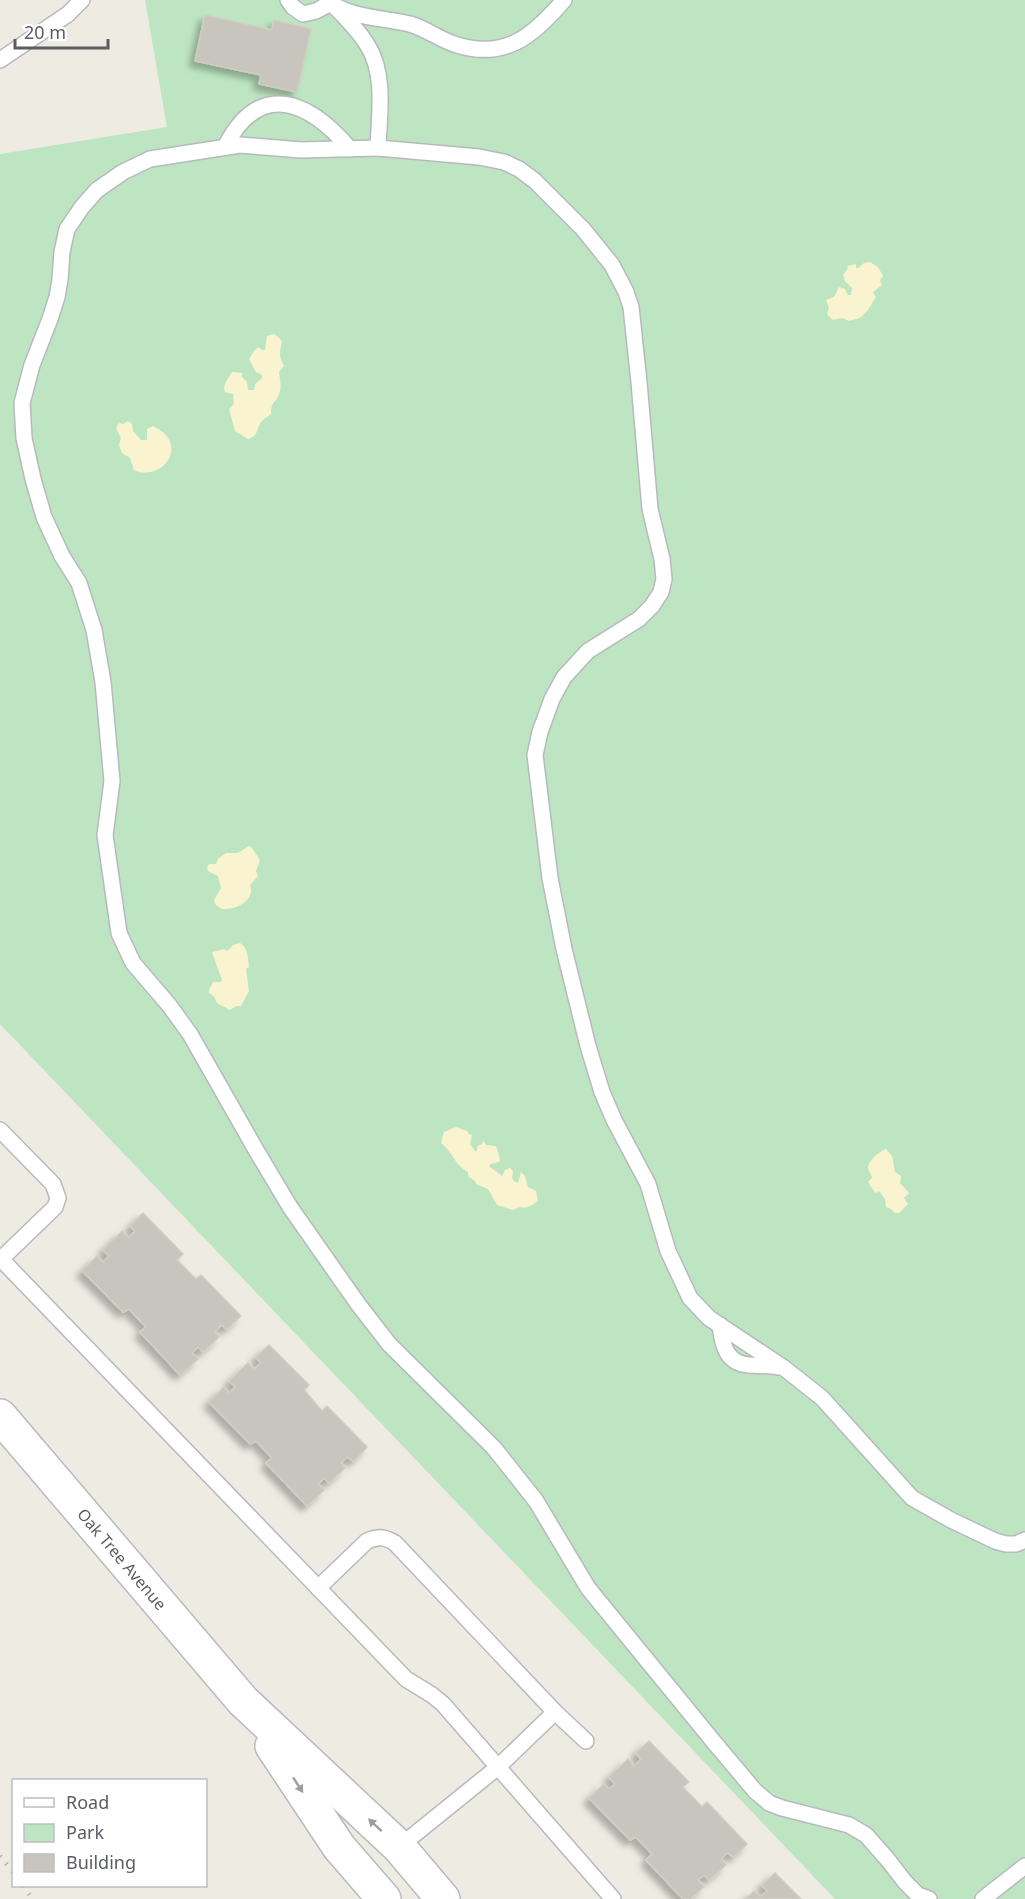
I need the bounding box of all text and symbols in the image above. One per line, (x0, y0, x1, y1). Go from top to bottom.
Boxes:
scale bar (15, 12, 108, 50)
text: 20 m (24, 20, 66, 44)
street label: Oak Tree Avenue (72, 1504, 172, 1615)
one-way arrow (293, 1777, 304, 1794)
legend (12, 1779, 207, 1887)
text: Road (66, 1790, 109, 1814)
one-way arrow (368, 1818, 383, 1832)
text: Park (66, 1820, 104, 1844)
text: Building (66, 1850, 136, 1874)

